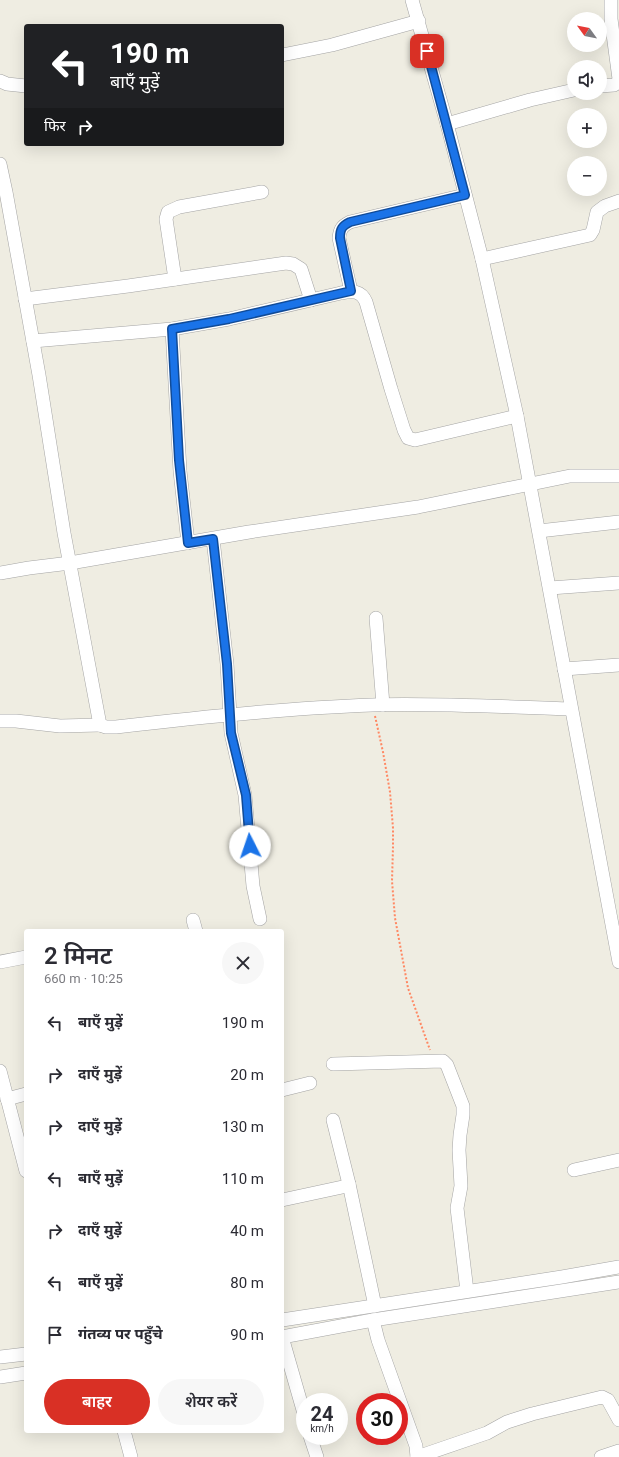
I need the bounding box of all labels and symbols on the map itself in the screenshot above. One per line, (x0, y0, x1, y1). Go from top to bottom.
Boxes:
north arrow (567, 12, 607, 52)
pin (410, 34, 444, 68)
position arrow (229, 825, 271, 867)
speed limit sign: 30 (356, 1393, 408, 1445)

